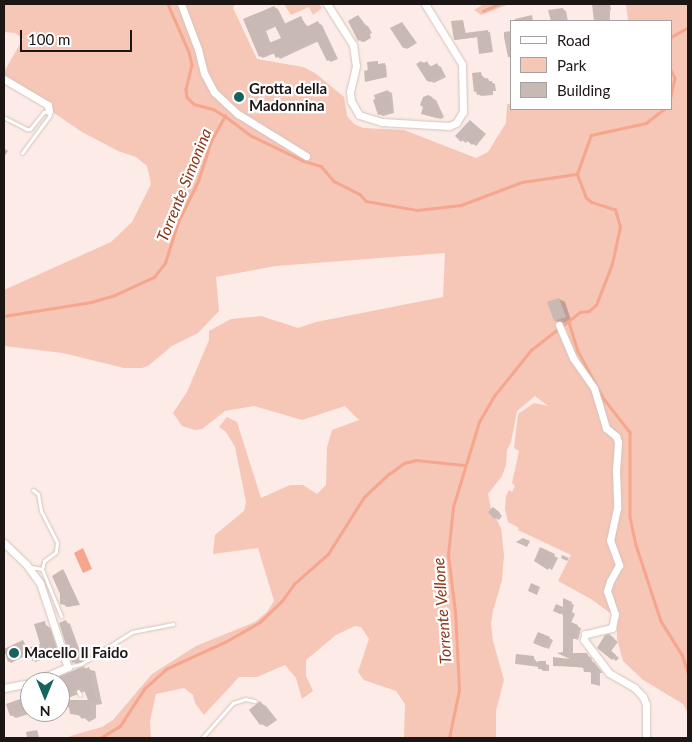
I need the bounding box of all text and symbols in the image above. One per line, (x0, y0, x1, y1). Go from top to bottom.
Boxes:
scale bar (22, 20, 135, 52)
legend (510, 20, 672, 110)
text: 100 m (28, 30, 70, 48)
text: Road (557, 31, 590, 49)
text: Park (557, 56, 586, 74)
place label: Grotta della Madonnina (249, 79, 327, 114)
text: Building (557, 81, 610, 99)
marker: Grotta della Madonnina (233, 91, 245, 103)
water label: Torrente Simonina (153, 126, 215, 244)
water label: Torrente Vellone (429, 557, 455, 665)
place label: Macello Il Faido (24, 644, 128, 662)
marker: Macello Il Faido (8, 647, 20, 659)
north arrow (20, 672, 70, 722)
text: N (40, 703, 50, 720)

